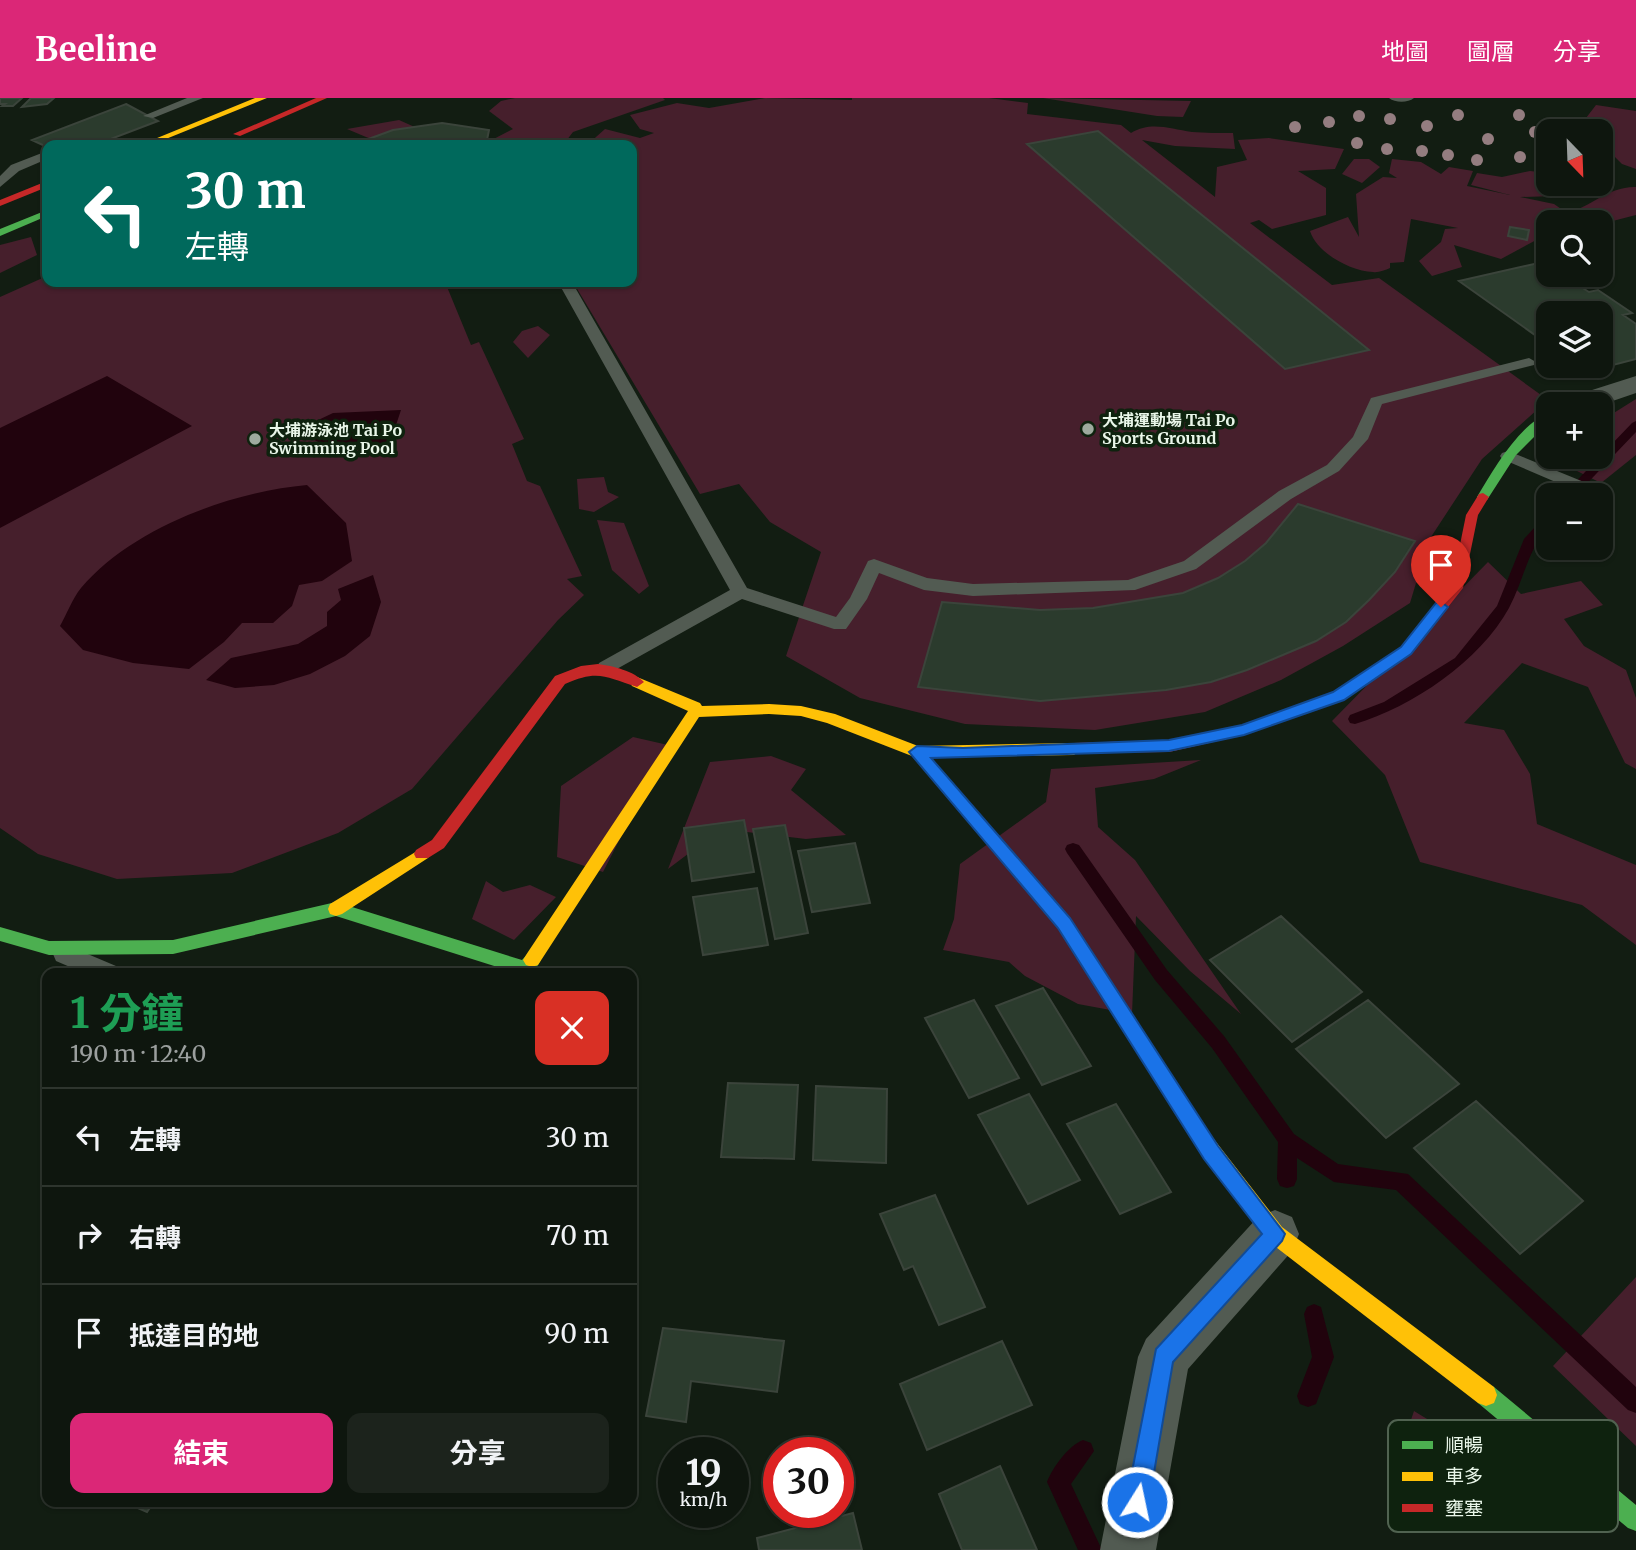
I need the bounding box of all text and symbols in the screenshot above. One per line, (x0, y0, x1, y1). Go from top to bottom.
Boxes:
text: Beeline (35, 29, 157, 70)
text: 地圖 (1381, 36, 1429, 67)
text: 圖層 (1467, 36, 1515, 67)
text: 分享 (1553, 36, 1601, 67)
north arrow (1536, 119, 1614, 196)
map controls (1536, 119, 1613, 560)
text: 30 m (185, 160, 306, 221)
icon: left (70, 168, 161, 259)
button: search (1536, 210, 1613, 287)
text: 左轉 (185, 227, 249, 267)
button: layers (1536, 301, 1613, 378)
button: + (1536, 392, 1613, 469)
place label: 大埔運動場 Tai Po Sports Ground (1102, 410, 1235, 448)
place label: 大埔游泳池 Tai Po Swimming Pool (269, 420, 402, 458)
marker: 大埔運動場 Tai Po Sports Ground (1080, 421, 1096, 437)
marker: 大埔游泳池 Tai Po Swimming Pool (247, 431, 263, 447)
button: − (1536, 483, 1613, 560)
pin (1411, 535, 1471, 607)
icon: arrive (1422, 546, 1460, 584)
text: 1 分鐘 (70, 987, 183, 1039)
button: close (535, 991, 609, 1065)
text: 190 m · 12:40 (70, 1039, 206, 1068)
icon: left (70, 1118, 108, 1156)
text: 30 m (546, 1121, 609, 1154)
text: 左轉 (129, 1123, 181, 1156)
icon: right (70, 1216, 108, 1254)
text: 70 m (546, 1219, 609, 1252)
text: 右轉 (129, 1221, 181, 1254)
icon: arrive (70, 1314, 108, 1352)
text: 90 m (545, 1317, 609, 1350)
text: 抵達目的地 (129, 1319, 259, 1352)
button: 結束 (70, 1413, 333, 1493)
button: 分享 (347, 1413, 609, 1493)
legend (1388, 1420, 1618, 1532)
text: 順暢 (1445, 1433, 1483, 1457)
speed limit sign: 30 (763, 1437, 854, 1528)
text: 19 (685, 1451, 722, 1495)
text: 車多 (1445, 1464, 1483, 1488)
position arrow (1100, 1465, 1174, 1539)
text: km/h (680, 1488, 727, 1511)
text: 壅塞 (1445, 1496, 1483, 1520)

